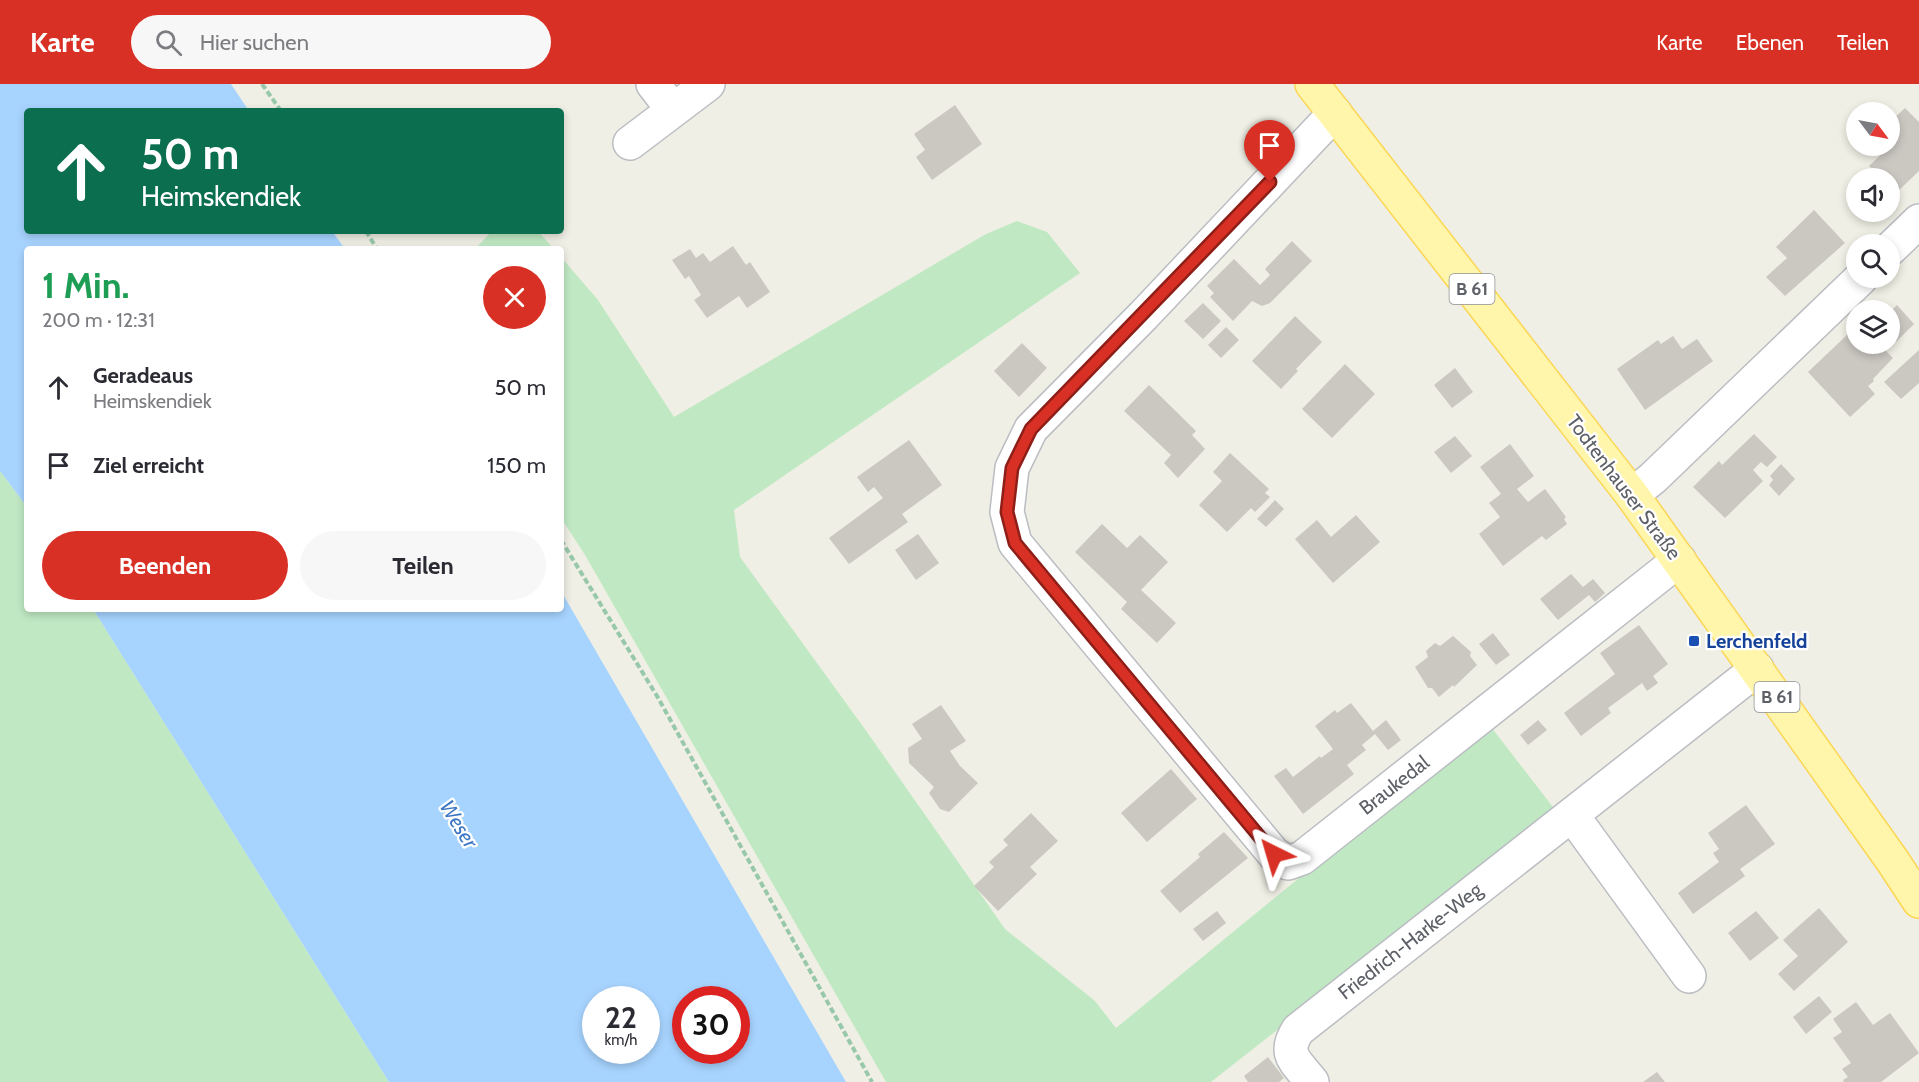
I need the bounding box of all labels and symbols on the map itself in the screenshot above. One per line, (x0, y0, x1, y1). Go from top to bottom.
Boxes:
north arrow (1846, 102, 1900, 156)
pin (1244, 120, 1295, 182)
road number: B 61 (1450, 274, 1494, 304)
street label: Todtenhauser Straße (1562, 410, 1686, 564)
place label: Lerchenfeld (1706, 629, 1808, 653)
marker: Lerchenfeld (1687, 634, 1701, 648)
road number: B 61 (1754, 682, 1800, 712)
street label: Braukedal (1354, 750, 1434, 820)
water label: Weser (435, 795, 484, 854)
position arrow (1242, 822, 1306, 886)
street label: Friedrich-Harke-Weg (1333, 877, 1487, 1005)
speed limit sign: 30 (672, 986, 750, 1064)

